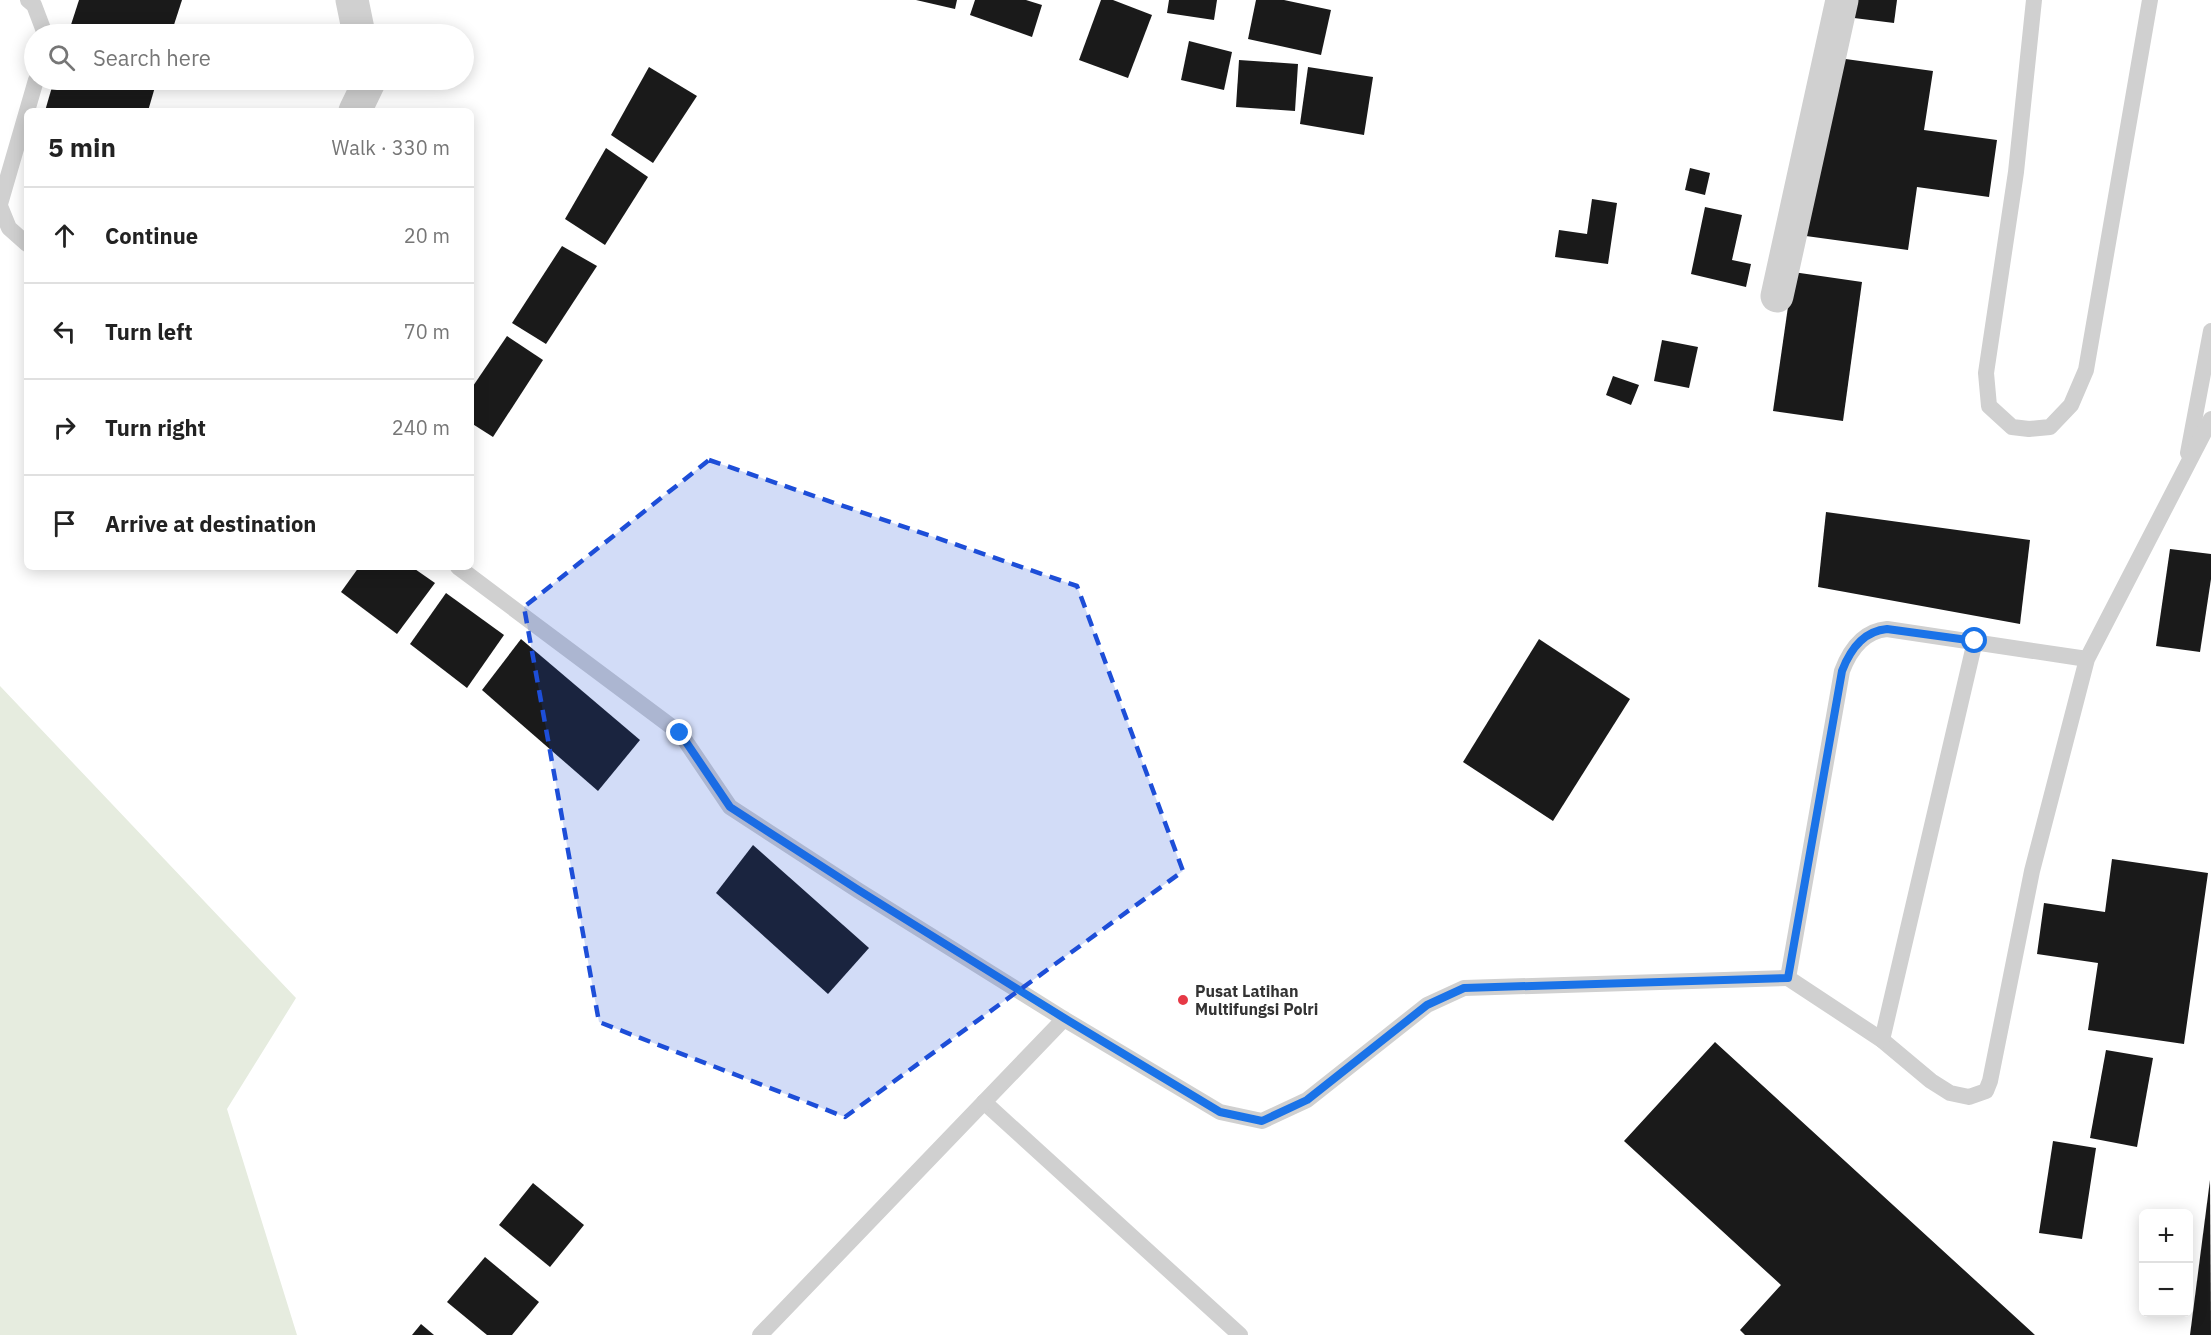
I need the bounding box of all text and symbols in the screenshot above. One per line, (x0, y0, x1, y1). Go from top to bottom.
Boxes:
search box (24, 24, 474, 90)
icon: search (45, 41, 78, 74)
text: Search here (93, 43, 211, 72)
text: 5 min (48, 130, 116, 164)
text: Walk · 330 m (332, 134, 450, 161)
icon: ahead (48, 219, 81, 252)
text: Continue (105, 221, 198, 250)
text: 20 m (404, 222, 450, 249)
icon: left (48, 315, 81, 348)
text: Turn left (105, 317, 193, 346)
text: 70 m (404, 318, 450, 345)
icon: right (48, 411, 81, 444)
text: Turn right (105, 413, 206, 442)
text: 240 m (392, 414, 450, 441)
icon: arrive (48, 507, 81, 540)
text: Arrive at destination (105, 509, 316, 538)
route start (1961, 627, 1987, 653)
route end (666, 719, 692, 745)
place label: Pusat Latihan Multifungsi Polri (1195, 981, 1318, 1019)
marker: Pusat Latihan Multifungsi Polri (1176, 993, 1190, 1007)
map controls (2139, 1209, 2193, 1317)
button: + (2139, 1209, 2193, 1263)
button: − (2139, 1263, 2193, 1317)

